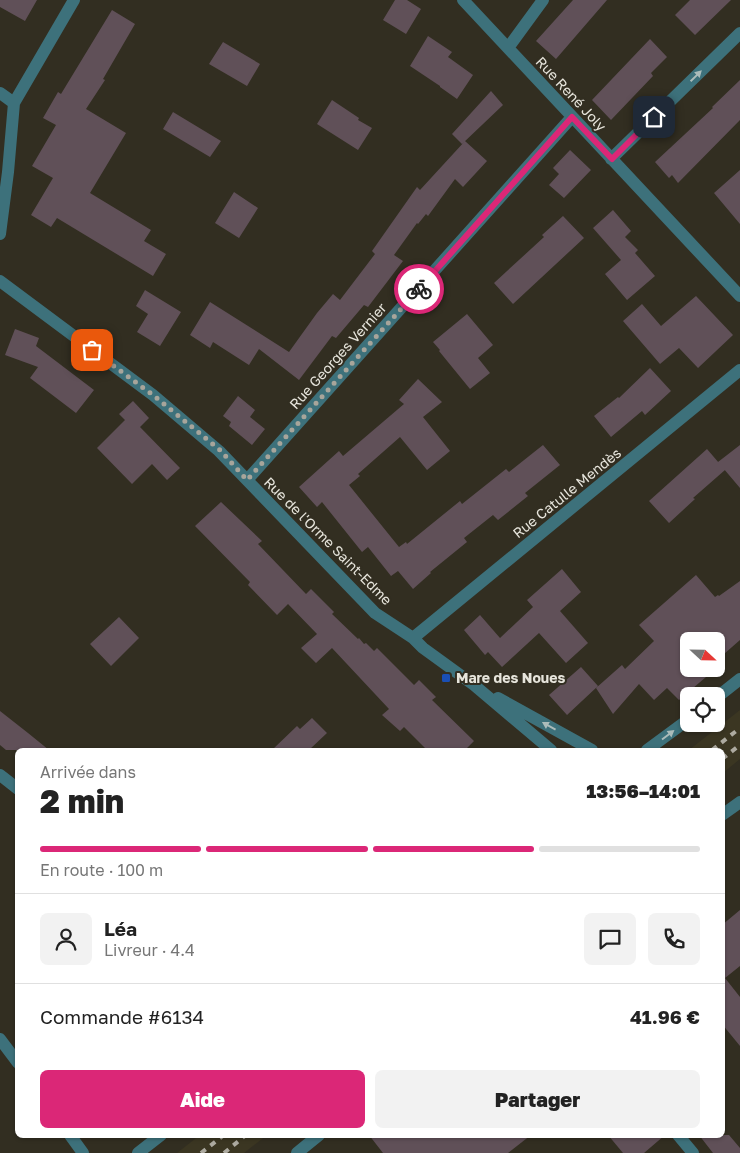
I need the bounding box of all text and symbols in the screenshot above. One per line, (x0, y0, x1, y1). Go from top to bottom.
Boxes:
street label: Rue René Joly (533, 53, 610, 134)
one-way arrow (690, 70, 702, 82)
pin (633, 96, 675, 138)
icon: home (640, 103, 668, 131)
courier (394, 264, 444, 314)
icon: bike (405, 275, 433, 303)
street label: Rue Georges Vernier (286, 299, 390, 412)
pin (71, 329, 113, 371)
icon: bag (78, 336, 106, 364)
street label: Rue Catulle Mendès (509, 444, 624, 541)
street label: Rue de l'Orme Saint-Edme (261, 473, 396, 608)
north arrow (680, 632, 725, 678)
map controls (680, 632, 725, 732)
place label: Mare des Noues (456, 669, 565, 686)
marker: Mare des Noues (440, 672, 452, 684)
button: locate (680, 687, 725, 732)
one-way arrow (543, 722, 556, 731)
one-way arrow (661, 729, 674, 740)
text: Arrivée dans (40, 762, 136, 782)
text: 13:56–14:01 (586, 779, 700, 802)
text: 2 min (40, 782, 124, 820)
text: En route · 100 m (40, 860, 163, 880)
button: person (40, 913, 92, 965)
button: chat (584, 913, 636, 965)
button: phone (648, 913, 700, 965)
text: Léa (104, 917, 137, 940)
text: Livreur · 4.4 (104, 940, 195, 960)
text: Commande #6134 (40, 1005, 204, 1028)
text: 41.96 € (630, 1005, 700, 1028)
button: Aide (40, 1070, 365, 1128)
button: Partager (375, 1070, 700, 1128)

